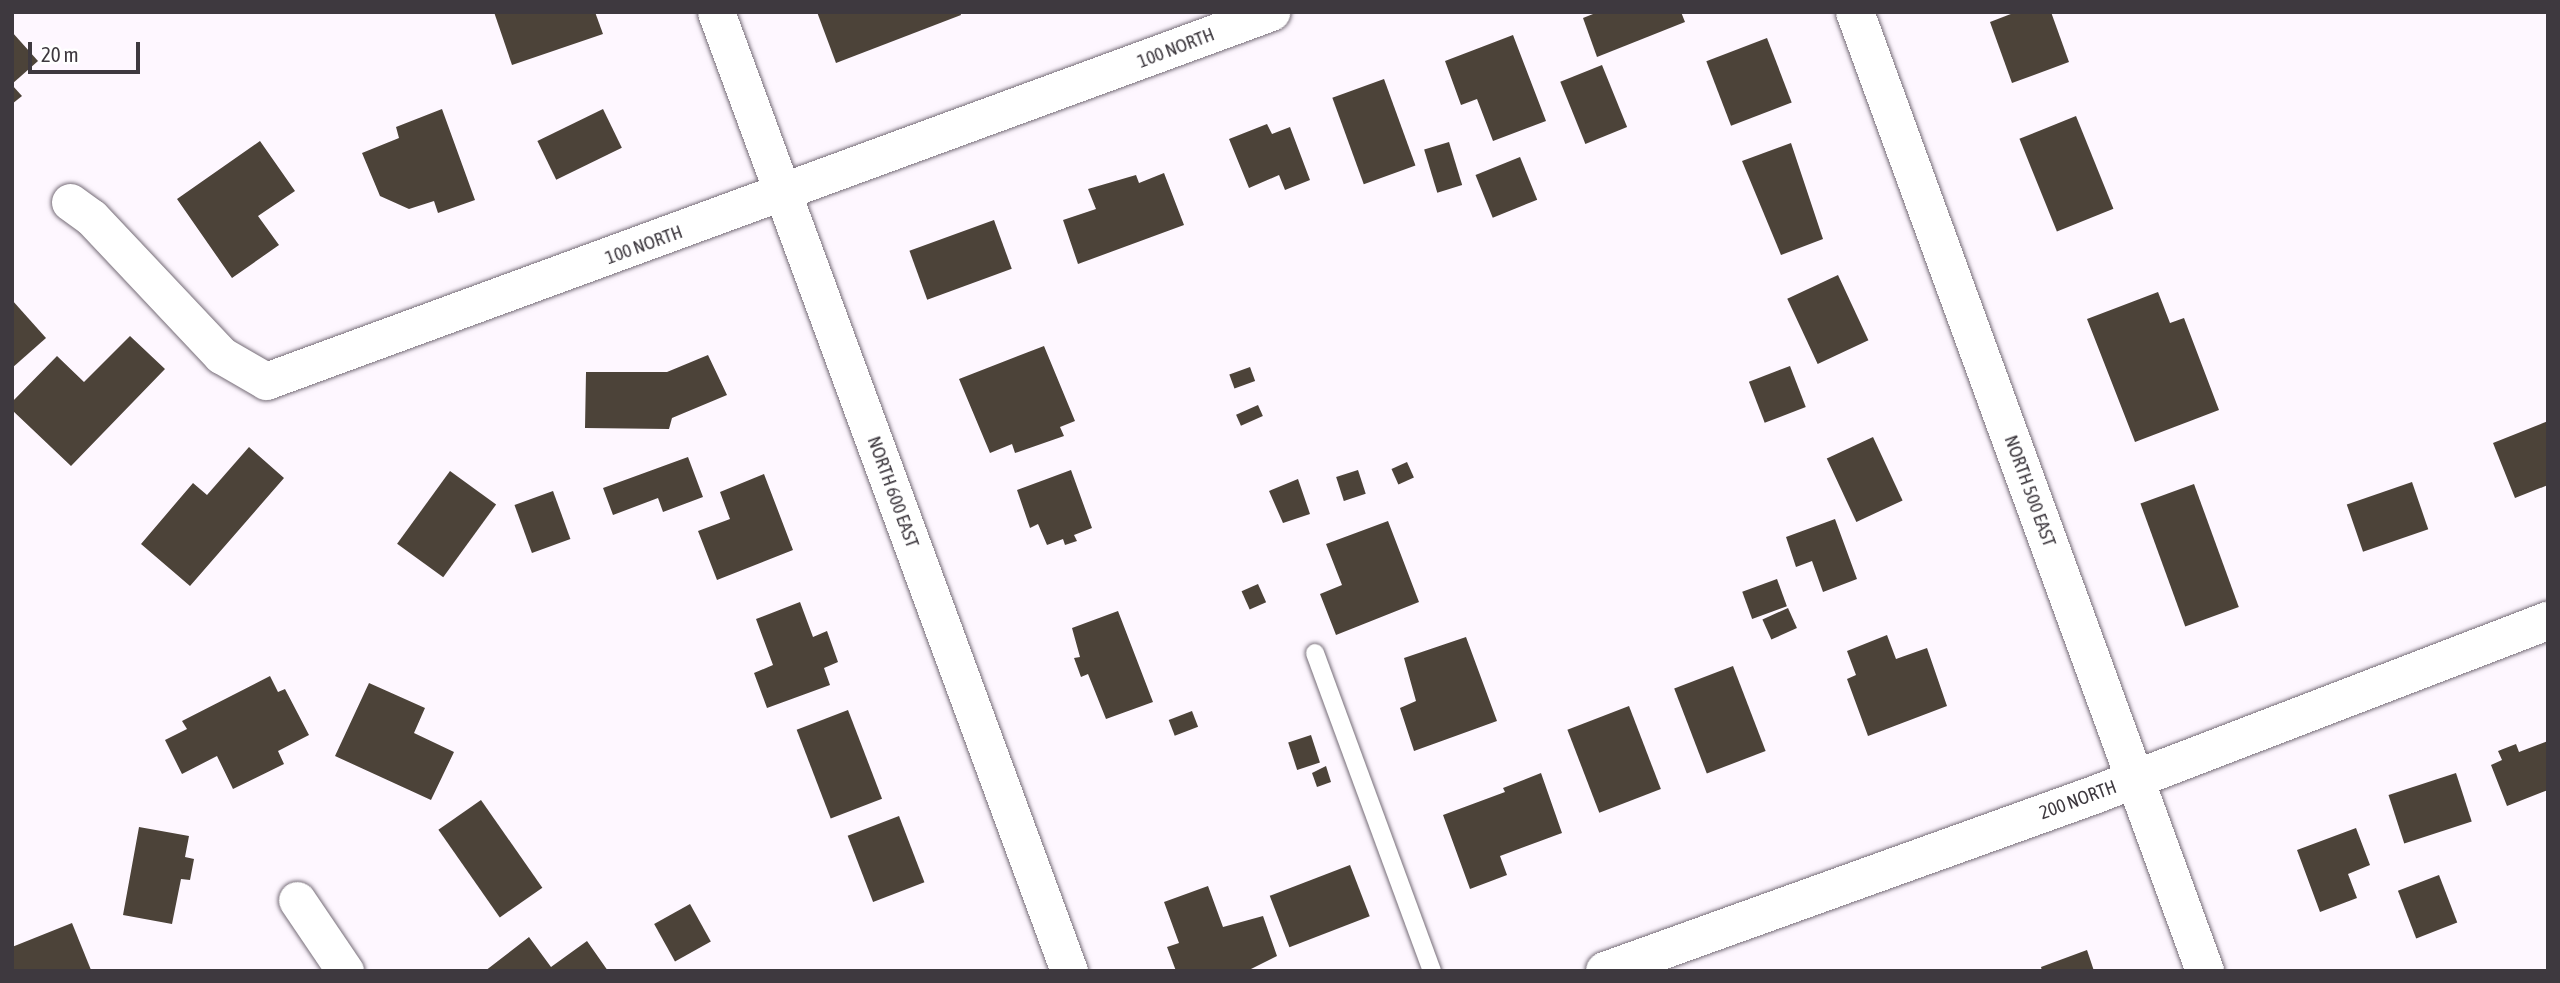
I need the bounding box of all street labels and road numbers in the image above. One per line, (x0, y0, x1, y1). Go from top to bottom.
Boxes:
street label: 100 NORTH (1134, 23, 1218, 73)
street label: 100 NORTH (602, 221, 686, 269)
street label: NORTH 500 EAST (1999, 432, 2061, 550)
street label: NORTH 600 EAST (862, 433, 924, 551)
street label: 200 NORTH (2036, 776, 2120, 824)

